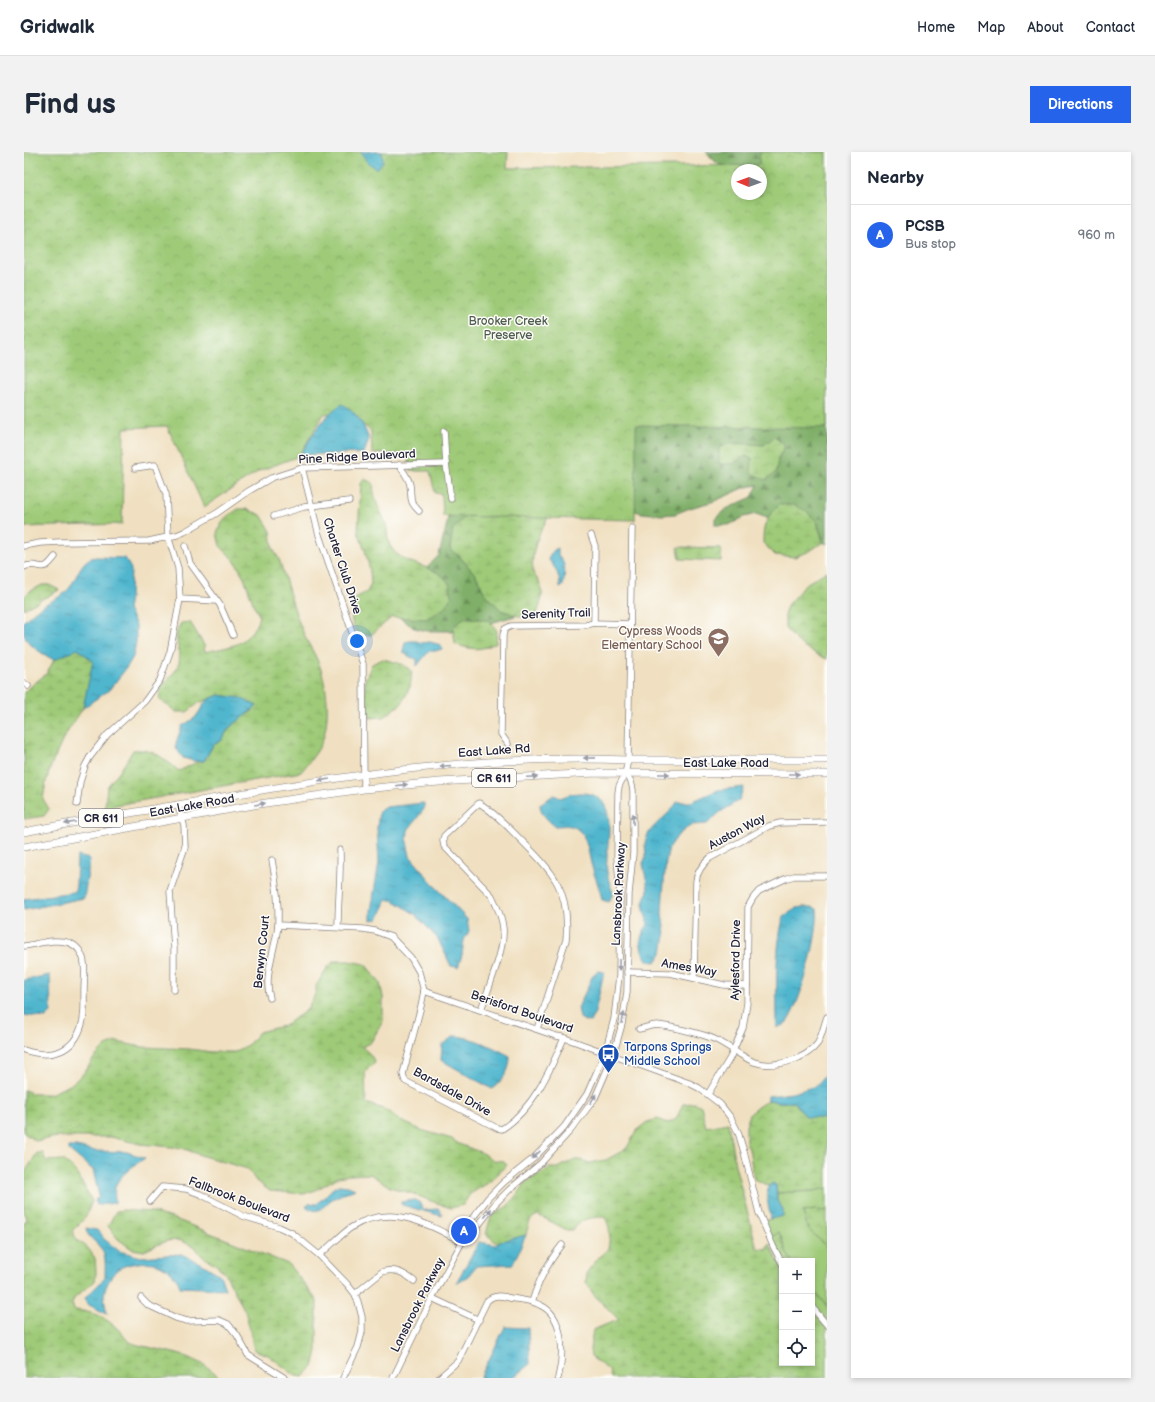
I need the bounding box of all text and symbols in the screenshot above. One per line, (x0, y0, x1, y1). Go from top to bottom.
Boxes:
text: Gridwalk (20, 16, 95, 39)
text: Home (917, 19, 955, 36)
text: Map (977, 19, 1005, 36)
text: About (1027, 19, 1064, 36)
text: Contact (1086, 19, 1135, 36)
button: Directions (1030, 86, 1131, 123)
text: Find us (24, 88, 116, 121)
north arrow (731, 164, 767, 200)
text: Nearby (867, 168, 924, 188)
text: PCSB (905, 217, 945, 236)
text: A (876, 227, 884, 243)
text: 960 m (1078, 227, 1115, 243)
text: Bus stop (905, 236, 956, 252)
park label: Brooker Creek Preserve (468, 314, 548, 343)
street label: Pine Ridge Boulevard (298, 446, 416, 468)
street label: Charter Club Drive (319, 516, 365, 616)
street label: Serenity Trail (521, 605, 591, 623)
place label: Cypress Woods Elementary School (601, 624, 702, 653)
school or university icon: Cypress Woods Elementary School (705, 625, 731, 658)
your location (347, 631, 367, 651)
street label: East Lake Rd (457, 741, 531, 761)
one-way arrow (583, 755, 595, 762)
street label: East Lake Road (683, 756, 769, 771)
one-way arrow (439, 762, 451, 769)
road number: CR 611 (472, 769, 516, 787)
one-way arrow (658, 771, 671, 777)
one-way arrow (788, 771, 801, 777)
one-way arrow (526, 773, 538, 780)
one-way arrow (318, 777, 330, 783)
one-way arrow (396, 782, 408, 789)
street label: East Lake Road (148, 791, 236, 821)
one-way arrow (254, 801, 267, 807)
road number: CR 611 (79, 809, 123, 827)
street label: Auston Way (706, 811, 768, 853)
one-way arrow (630, 812, 636, 825)
one-way arrow (64, 820, 77, 826)
street label: Lansbrook Parkway (609, 841, 629, 946)
street label: Berwyn Court (251, 914, 273, 989)
street label: Aylesford Drive (728, 920, 744, 1000)
street label: Ames Way (660, 956, 718, 980)
one-way arrow (616, 959, 622, 972)
street label: Berisford Boulevard (469, 987, 575, 1037)
one-way arrow (620, 1012, 626, 1024)
place label: Tarpons Springs Middle School (624, 1040, 712, 1069)
bus stop icon: Tarpons Springs Middle School (595, 1041, 621, 1074)
street label: Bardsdale Drive (410, 1064, 494, 1120)
one-way arrow (590, 1093, 597, 1105)
one-way arrow (531, 1150, 541, 1160)
street label: Fallbrook Boulevard (186, 1174, 292, 1226)
one-way arrow (484, 1207, 493, 1218)
pin: A (451, 1216, 477, 1246)
street label: Lansbrook Parkway (388, 1255, 449, 1355)
map controls (779, 1258, 815, 1366)
button: + (779, 1258, 815, 1294)
button: − (779, 1294, 815, 1330)
button: locate (779, 1330, 815, 1366)

